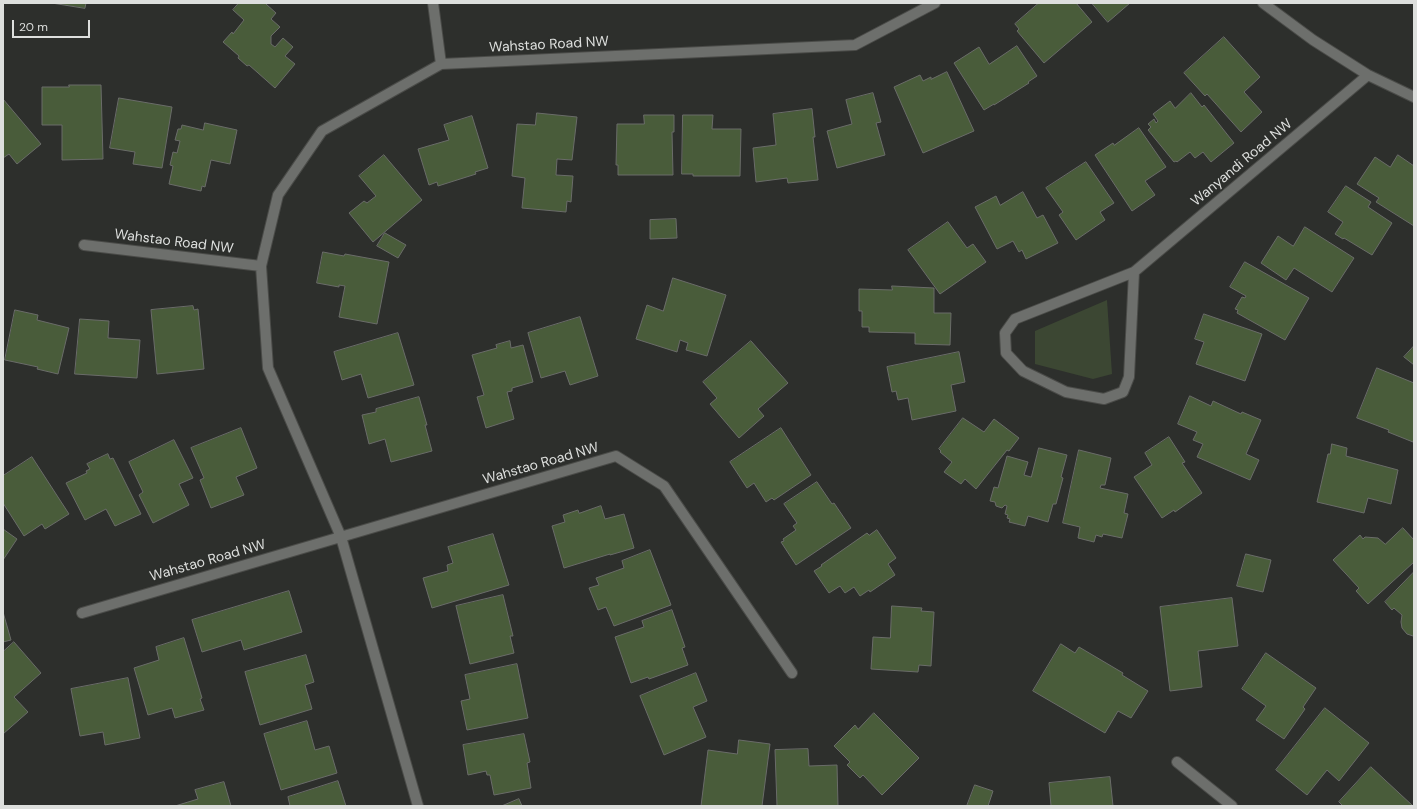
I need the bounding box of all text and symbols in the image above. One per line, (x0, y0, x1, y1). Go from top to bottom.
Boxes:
scale bar (14, 12, 92, 38)
text: 20 m (19, 19, 48, 35)
street label: Wahstao Road NW (489, 33, 609, 57)
street label: Wanyandi Road NW (1188, 116, 1296, 210)
street label: Wahstao Road NW (113, 226, 235, 258)
street label: Wahstao Road NW (481, 439, 601, 489)
street label: Wahstao Road NW (148, 536, 268, 586)

